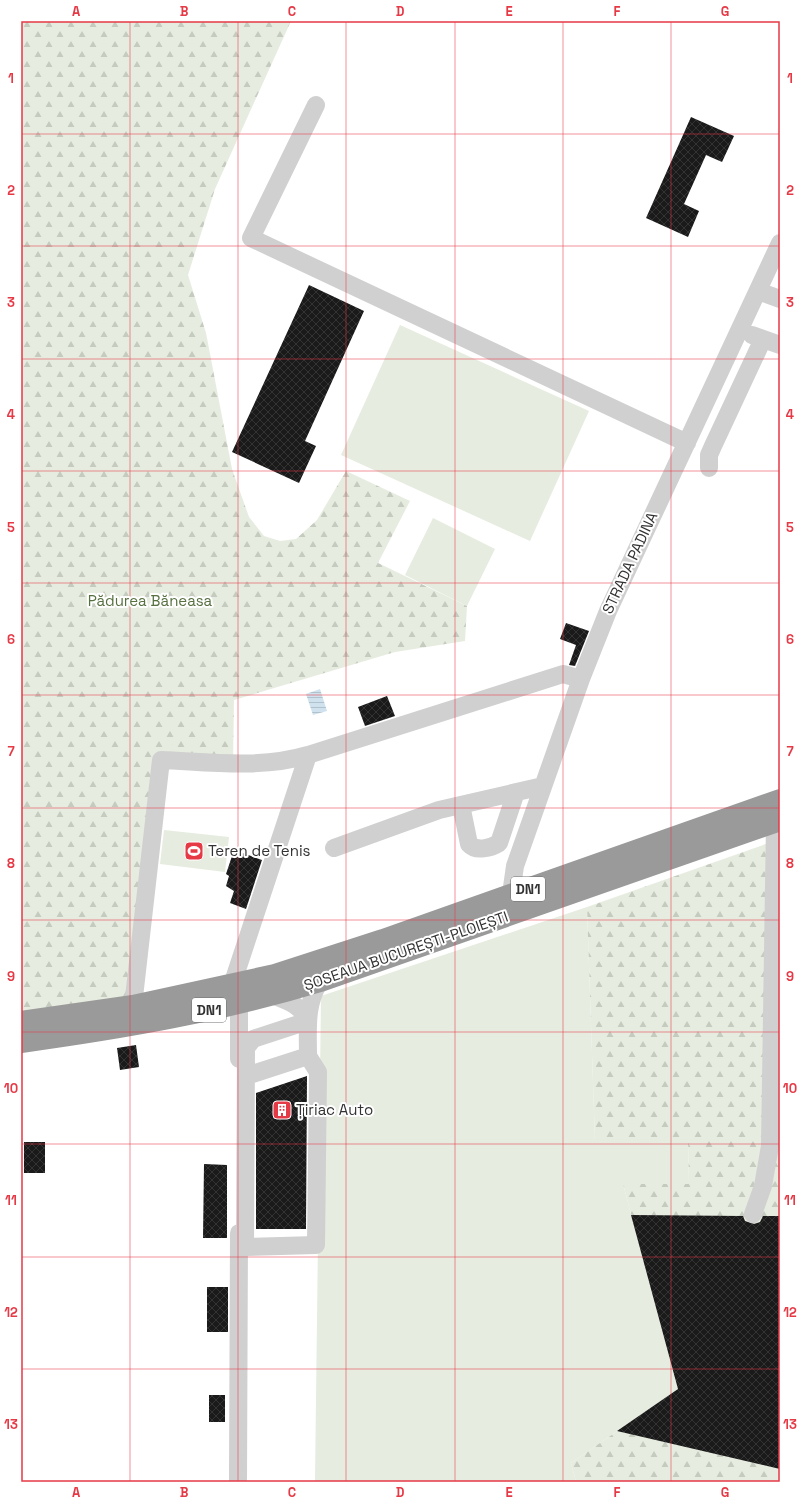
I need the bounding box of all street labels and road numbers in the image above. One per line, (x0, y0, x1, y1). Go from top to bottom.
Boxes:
street label: STRADA PADINA (598, 508, 662, 617)
road number: DN1 (511, 877, 545, 901)
street label: ȘOSEAUA BUCUREȘTI-PLOIEȘTI (301, 907, 510, 994)
road number: DN1 (192, 998, 226, 1022)

